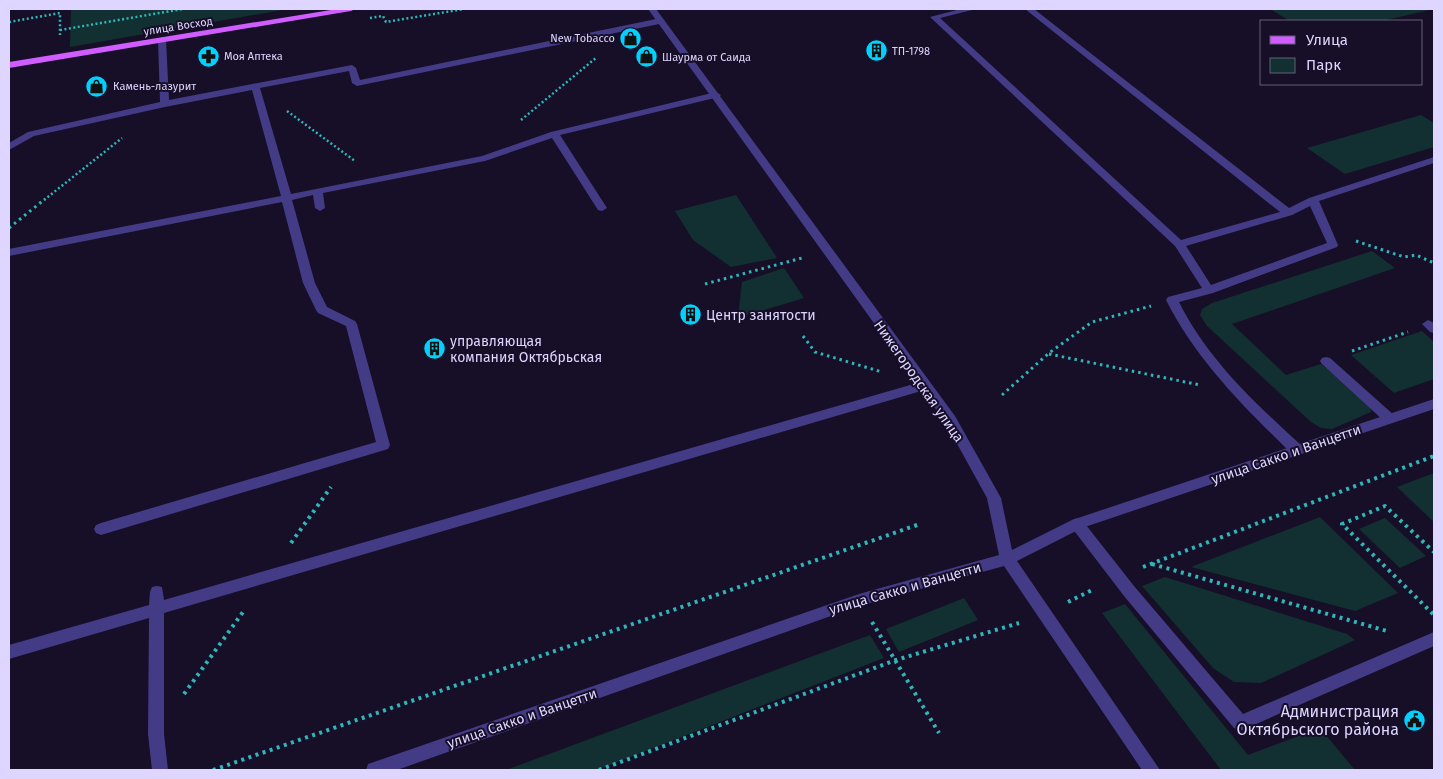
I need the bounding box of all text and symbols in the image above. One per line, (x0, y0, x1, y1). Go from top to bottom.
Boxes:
street label: улица Восход (143, 15, 213, 38)
legend (1260, 20, 1423, 85)
shop icon: New Tobacco (619, 26, 643, 50)
text: Улица (1306, 31, 1348, 49)
place label: New Tobacco (550, 32, 615, 45)
building icon: ТП-1798 (864, 39, 888, 63)
pharmacy icon: Моя Аптека (196, 44, 220, 68)
shop icon: Шаурма от Саида (634, 45, 658, 69)
place label: ТП-1798 (892, 45, 930, 58)
place label: Моя Аптека (224, 50, 283, 63)
place label: Шаурма от Саида (662, 51, 751, 64)
text: Парк (1306, 56, 1341, 74)
shop icon: Камень-лазурит (85, 74, 109, 98)
place label: Камень-лазурит (113, 80, 196, 93)
building icon: Центр занятости (678, 303, 702, 327)
place label: Центр занятости (706, 307, 816, 324)
street label: Нижегородская улица (870, 317, 967, 446)
place label: управляющая компания Октябрьская (450, 333, 602, 366)
building icon: управляющая компания Октябрьская (422, 337, 446, 361)
street label: улица Сакко и Ванцетти (1209, 421, 1363, 488)
street label: улица Сакко и Ванцетти (827, 559, 983, 618)
street label: улица Сакко и Ванцетти (445, 685, 599, 752)
place label: Администрация Октябрьского района (1237, 702, 1399, 739)
public building icon: Администрация Октябрьского района (1403, 708, 1427, 732)

